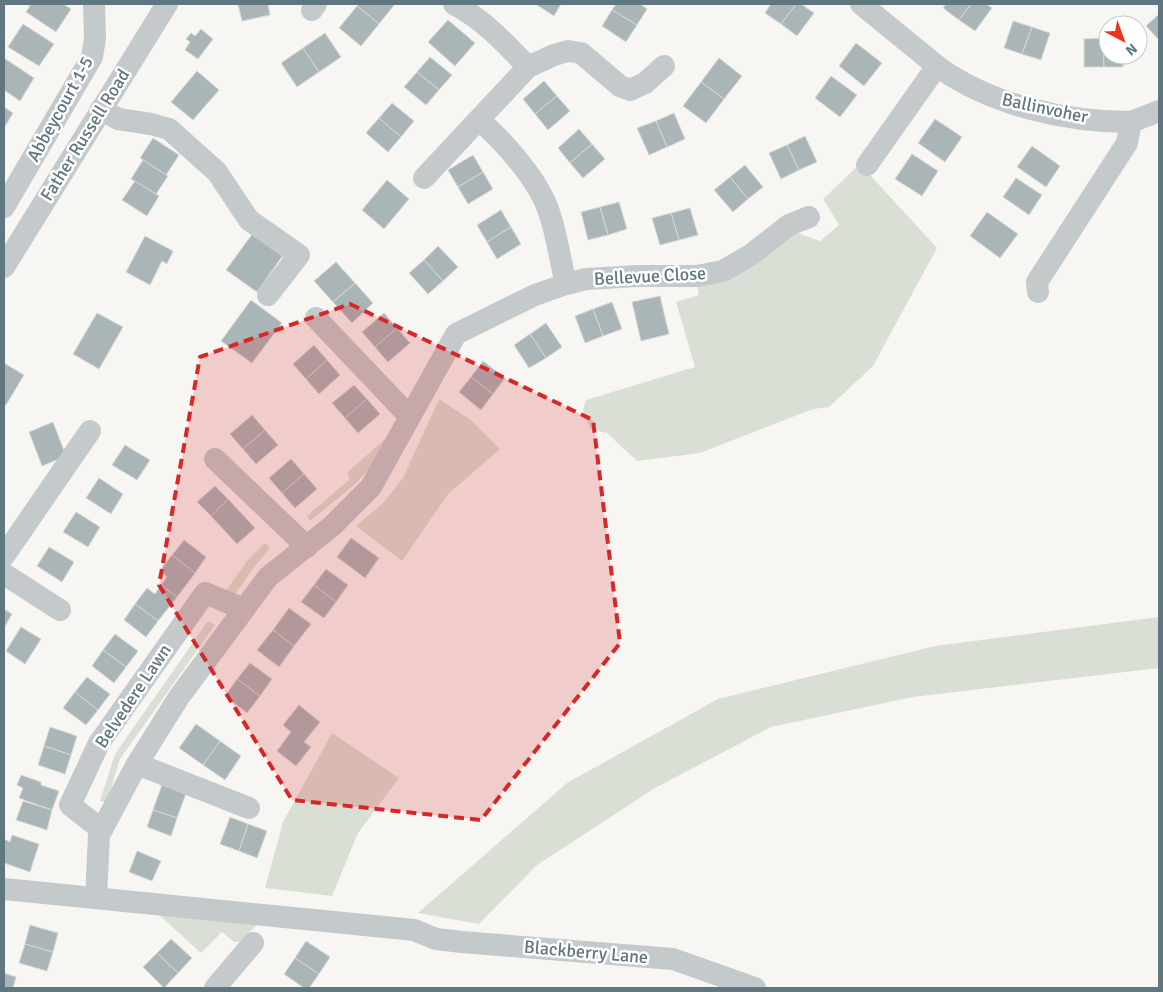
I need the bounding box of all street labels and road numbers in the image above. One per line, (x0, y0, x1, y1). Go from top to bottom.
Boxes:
street label: Abbeycourt 1-5 (22, 53, 98, 165)
street label: Father Russell Road (36, 65, 134, 205)
street label: Ballinvoher (1000, 88, 1090, 128)
street label: Bellevue Close (593, 262, 707, 290)
street label: Belvedere Lawn (90, 640, 176, 752)
street label: Blackberry Lane (523, 936, 649, 968)

